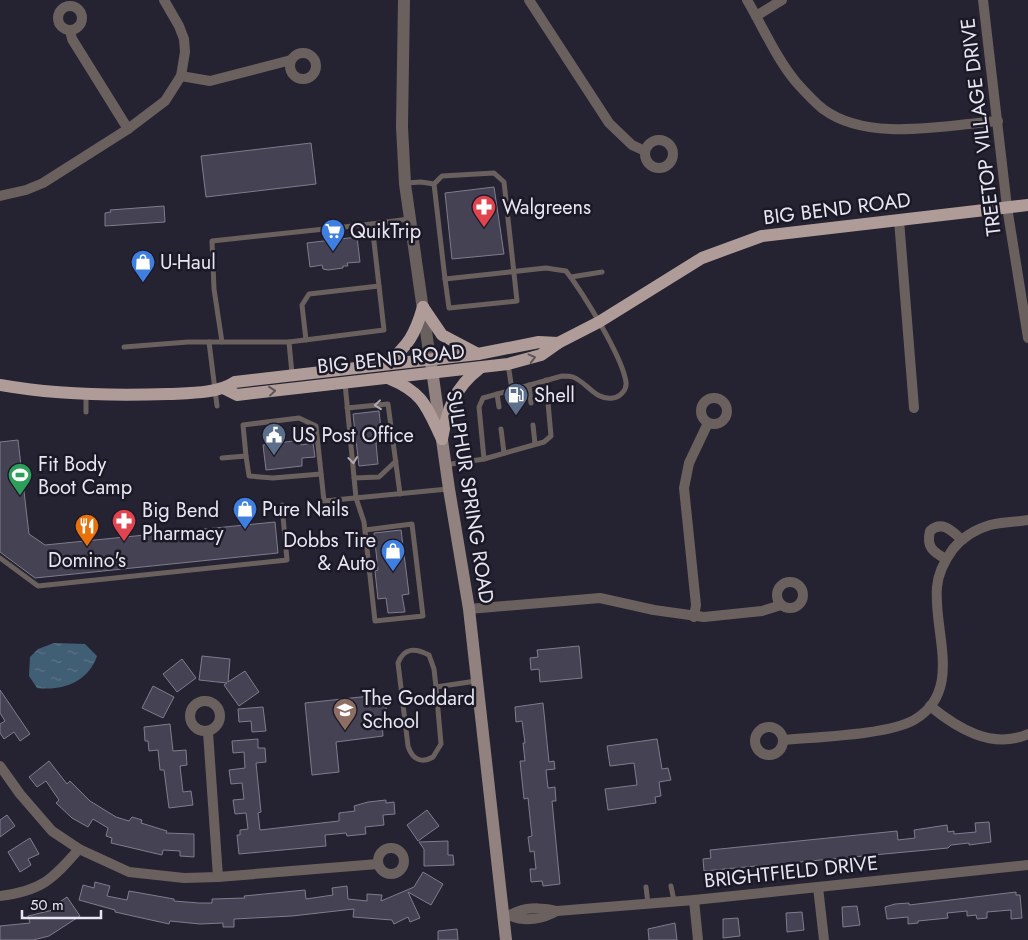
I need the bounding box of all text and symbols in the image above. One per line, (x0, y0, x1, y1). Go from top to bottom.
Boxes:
street label: TREETOP VILLAGE DRIVE (953, 16, 1009, 238)
street label: BIG BEND ROAD (762, 186, 912, 232)
place label: Walgreens (502, 193, 591, 222)
pharmacy icon: Walgreens (471, 194, 497, 228)
place label: QuikTrip (350, 217, 421, 246)
supermarket icon: QuikTrip (320, 218, 346, 252)
place label: U-Haul (160, 248, 216, 277)
shop icon: U-Haul (130, 249, 156, 283)
street label: BIG BEND ROAD (316, 337, 466, 381)
one-way arrow (527, 353, 536, 363)
place label: Shell (534, 381, 575, 410)
fuel station icon: Shell (503, 382, 529, 416)
one-way arrow (268, 386, 276, 397)
street label: SULPHUR SPRING ROAD (439, 388, 501, 606)
one-way arrow (374, 399, 382, 410)
place label: US Post Office (292, 421, 414, 450)
public building icon: US Post Office (261, 422, 287, 456)
place label: Fit Body Boot Camp (38, 450, 132, 502)
one-way arrow (347, 457, 358, 465)
sports icon: Fit Body Boot Camp (7, 462, 33, 496)
place label: Pure Nails (262, 495, 349, 524)
place label: Big Bend Pharmacy (142, 496, 224, 548)
shop icon: Pure Nails (232, 496, 258, 530)
pharmacy icon: Big Bend Pharmacy (111, 508, 137, 542)
restaurant icon: Domino's (74, 513, 100, 547)
place label: Dobbs Tire & Auto (283, 526, 376, 578)
shop icon: Dobbs Tire & Auto (380, 538, 406, 572)
place label: Domino's (48, 546, 126, 575)
place label: The Goddard School (362, 684, 475, 736)
school or university icon: The Goddard School (332, 697, 358, 731)
street label: BRIGHTFIELD DRIVE (703, 848, 879, 896)
scale bar (22, 888, 101, 920)
text: 50 m (30, 894, 64, 916)

